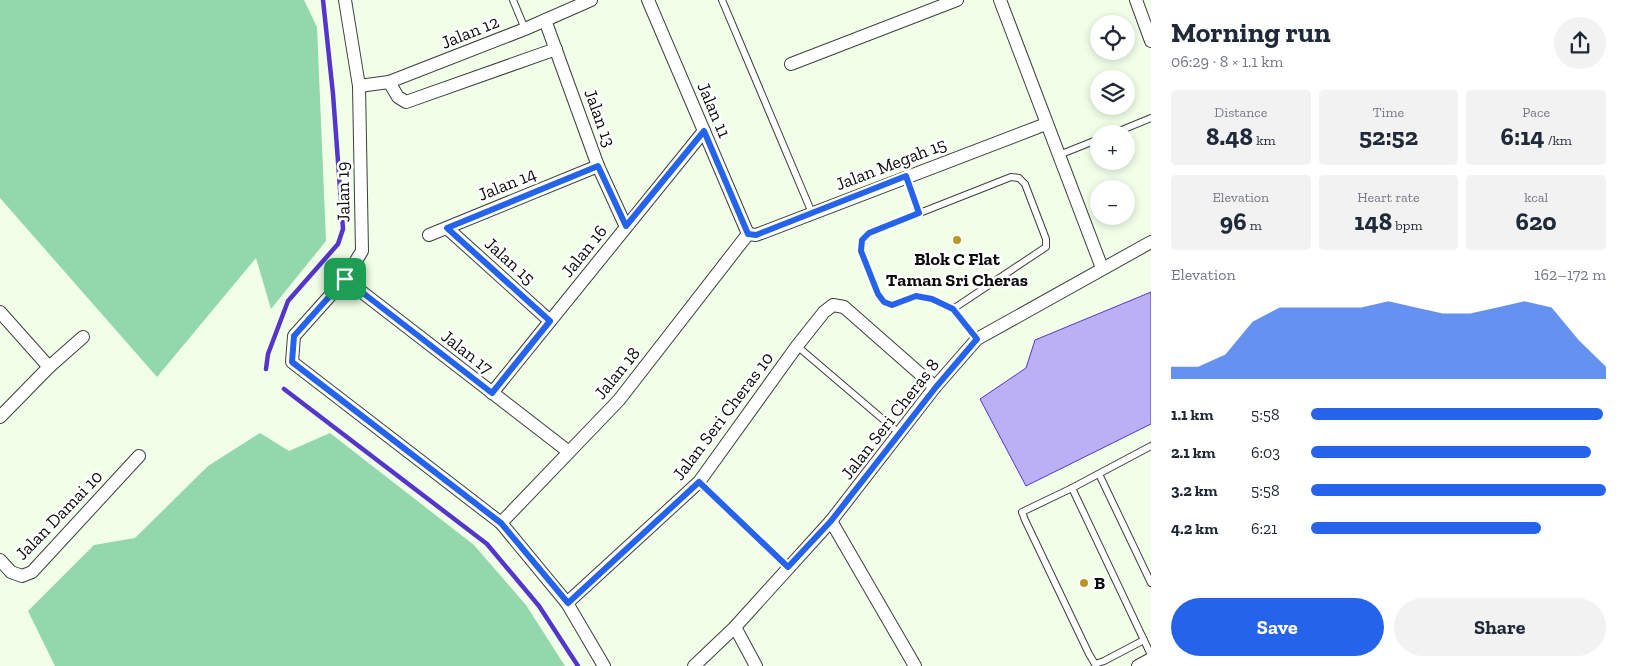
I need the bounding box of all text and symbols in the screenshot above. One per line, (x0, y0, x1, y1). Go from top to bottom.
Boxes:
street label: Jalan 12 (438, 10, 502, 54)
map controls (1090, 15, 1135, 225)
button: locate (1090, 15, 1135, 60)
text: Morning run (1171, 16, 1331, 49)
button: share (1554, 17, 1606, 69)
text: 06:29 · 8 × 1.1 km (1171, 52, 1283, 71)
button: layers (1090, 70, 1135, 115)
street label: Jalan 11 (693, 79, 736, 141)
street label: Jalan 13 (579, 86, 621, 150)
text: Distance (1214, 104, 1267, 121)
text: Time (1373, 104, 1404, 121)
text: Pace (1522, 104, 1550, 121)
text: 8.48 (1206, 121, 1253, 151)
text: 52:52 (1359, 121, 1418, 151)
text: 6:14 (1501, 121, 1544, 151)
button: + (1090, 125, 1135, 170)
text: km (1253, 132, 1276, 149)
text: /km (1544, 132, 1572, 149)
street label: Jalan Megah 15 (832, 133, 950, 195)
street label: Jalan 19 (331, 161, 355, 223)
street label: Jalan 14 (475, 162, 540, 206)
button: − (1090, 180, 1135, 225)
text: Elevation (1213, 189, 1269, 206)
text: Heart rate (1357, 189, 1420, 206)
text: kcal (1524, 189, 1548, 206)
text: 96 (1220, 206, 1247, 236)
text: 148 (1354, 206, 1392, 236)
text: 620 (1516, 206, 1557, 236)
text: m (1247, 217, 1262, 234)
text: bpm (1392, 217, 1423, 234)
street label: Jalan 16 (556, 220, 612, 282)
street label: Jalan 15 (480, 233, 540, 289)
marker: Blok C Flat Taman Sri Cheras (951, 234, 963, 246)
place label: Blok C Flat Taman Sri Cheras (886, 248, 1028, 291)
pin (324, 258, 366, 300)
icon: arrive (331, 265, 359, 293)
text: Elevation (1171, 265, 1236, 284)
text: 162–172 m (1534, 265, 1606, 284)
street label: Jalan 17 (437, 325, 498, 379)
street label: Jalan 18 (589, 342, 645, 404)
street label: Jalan Seri Cheras 10 (668, 348, 778, 484)
street label: Jalan Seri Cheras 8 (836, 354, 944, 484)
text: 1.1 km (1171, 405, 1213, 424)
text: 5:58 (1251, 405, 1280, 424)
text: 2.1 km (1171, 443, 1216, 462)
text: 6:03 (1251, 443, 1280, 462)
street label: Jalan Damai 10 (11, 466, 107, 564)
text: 3.2 km (1171, 481, 1218, 500)
text: 5:58 (1251, 481, 1280, 500)
text: 4.2 km (1171, 519, 1218, 538)
text: 6:21 (1251, 519, 1277, 538)
place label: B (1094, 572, 1105, 594)
marker: B (1078, 577, 1090, 589)
button: Save (1171, 598, 1384, 656)
button: Share (1394, 598, 1606, 656)

